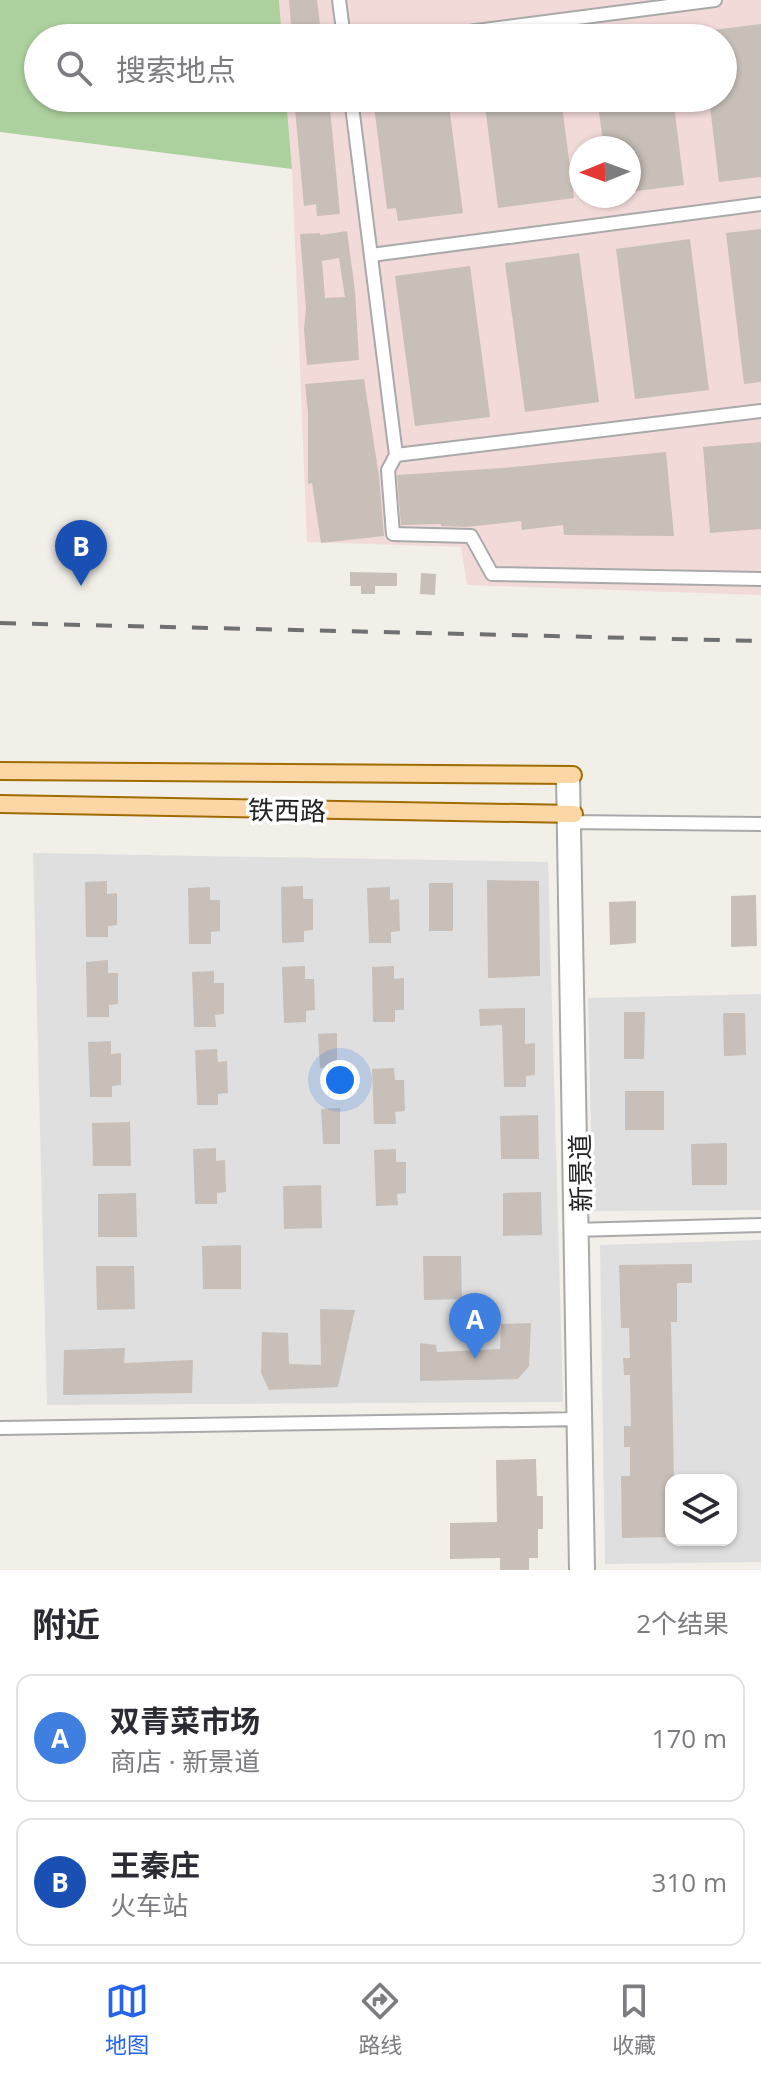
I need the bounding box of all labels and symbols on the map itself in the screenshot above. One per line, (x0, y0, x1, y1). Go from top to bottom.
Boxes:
north arrow (569, 136, 641, 208)
pin: B (55, 520, 107, 586)
street label: 铁西路 (248, 791, 326, 829)
your location (320, 1060, 360, 1100)
street label: 新景道 (561, 1134, 599, 1212)
pin: A (449, 1293, 501, 1359)

